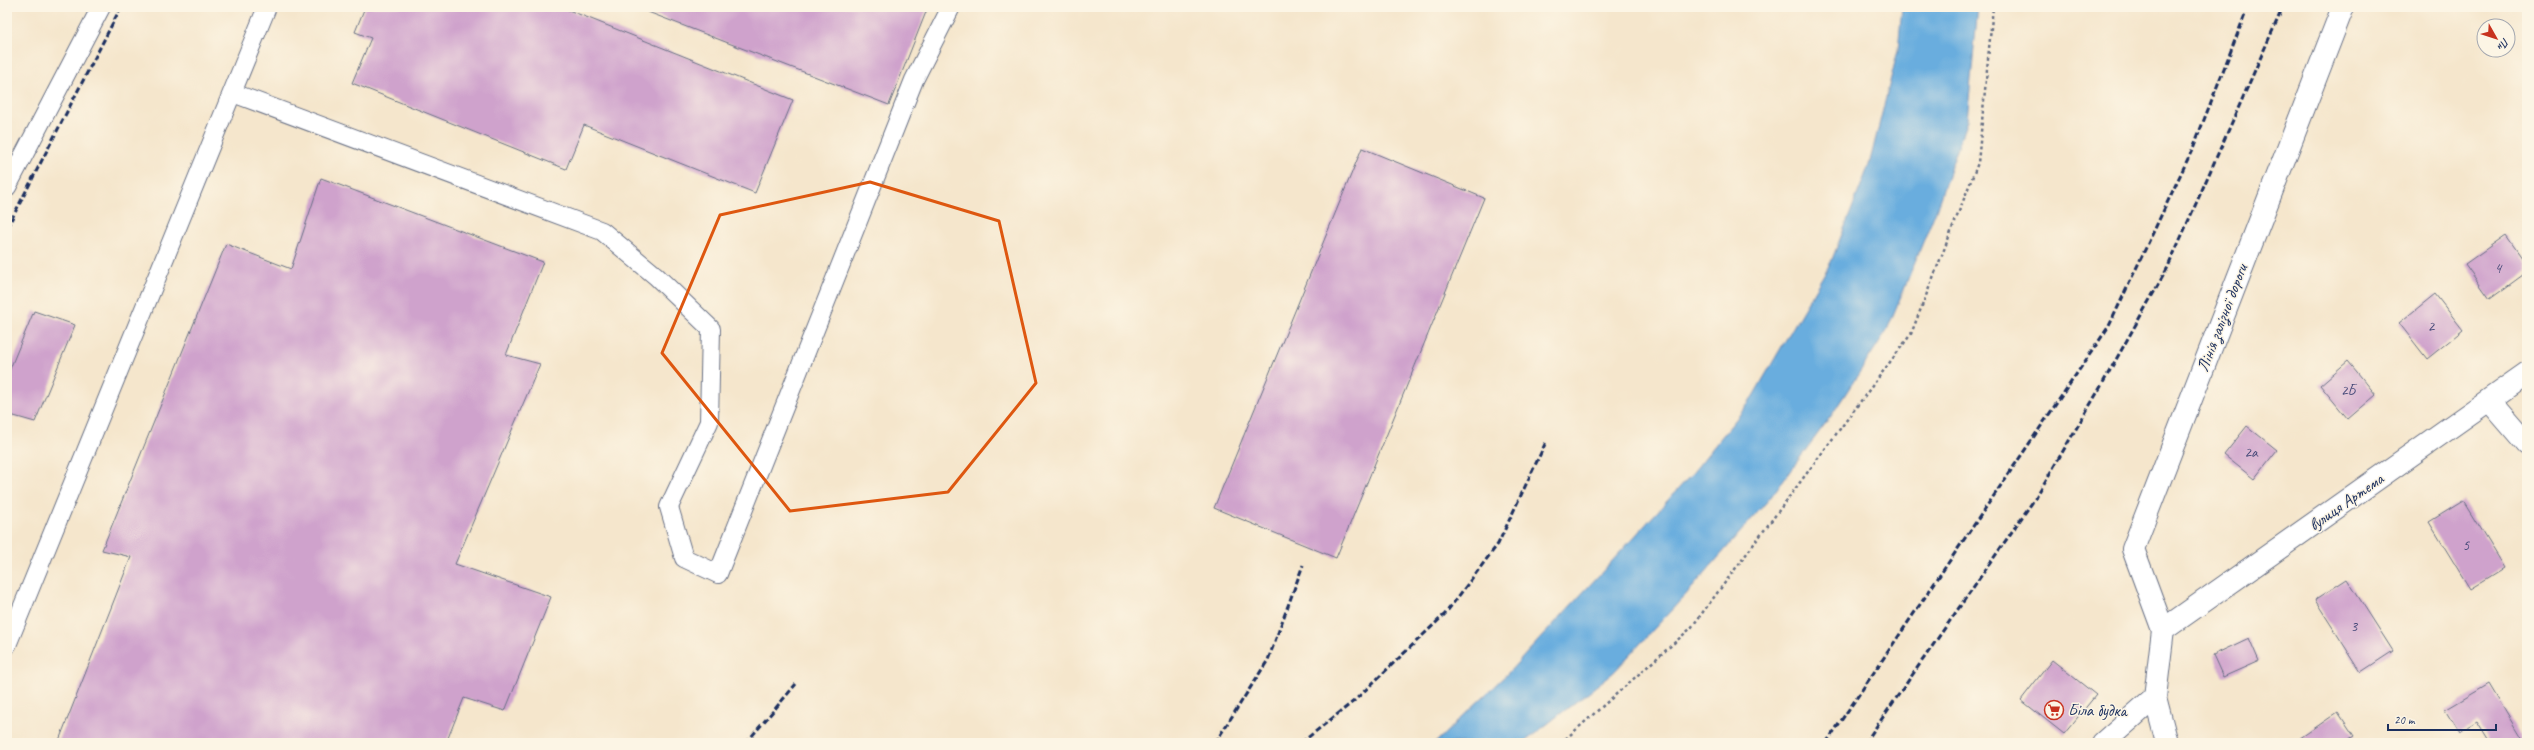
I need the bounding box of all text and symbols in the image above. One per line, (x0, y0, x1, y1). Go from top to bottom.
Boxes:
north arrow (2476, 18, 2516, 58)
text: Пн (2494, 35, 2513, 54)
house number: 4 (2495, 259, 2503, 278)
street label: Лінія залізної дороги (2192, 260, 2254, 375)
house number: 2 (2428, 317, 2436, 336)
house number: 2Б (2341, 381, 2358, 400)
house number: 2а (2244, 443, 2259, 462)
street label: вулиця Артема (2304, 468, 2388, 535)
house number: 5 (2463, 536, 2471, 555)
house number: 3 (2351, 617, 2359, 636)
supermarket icon: Біла будка (2043, 699, 2065, 721)
place label: Біла будка (2068, 700, 2129, 721)
scale bar (2388, 706, 2496, 732)
text: 20 m (2394, 712, 2416, 728)

